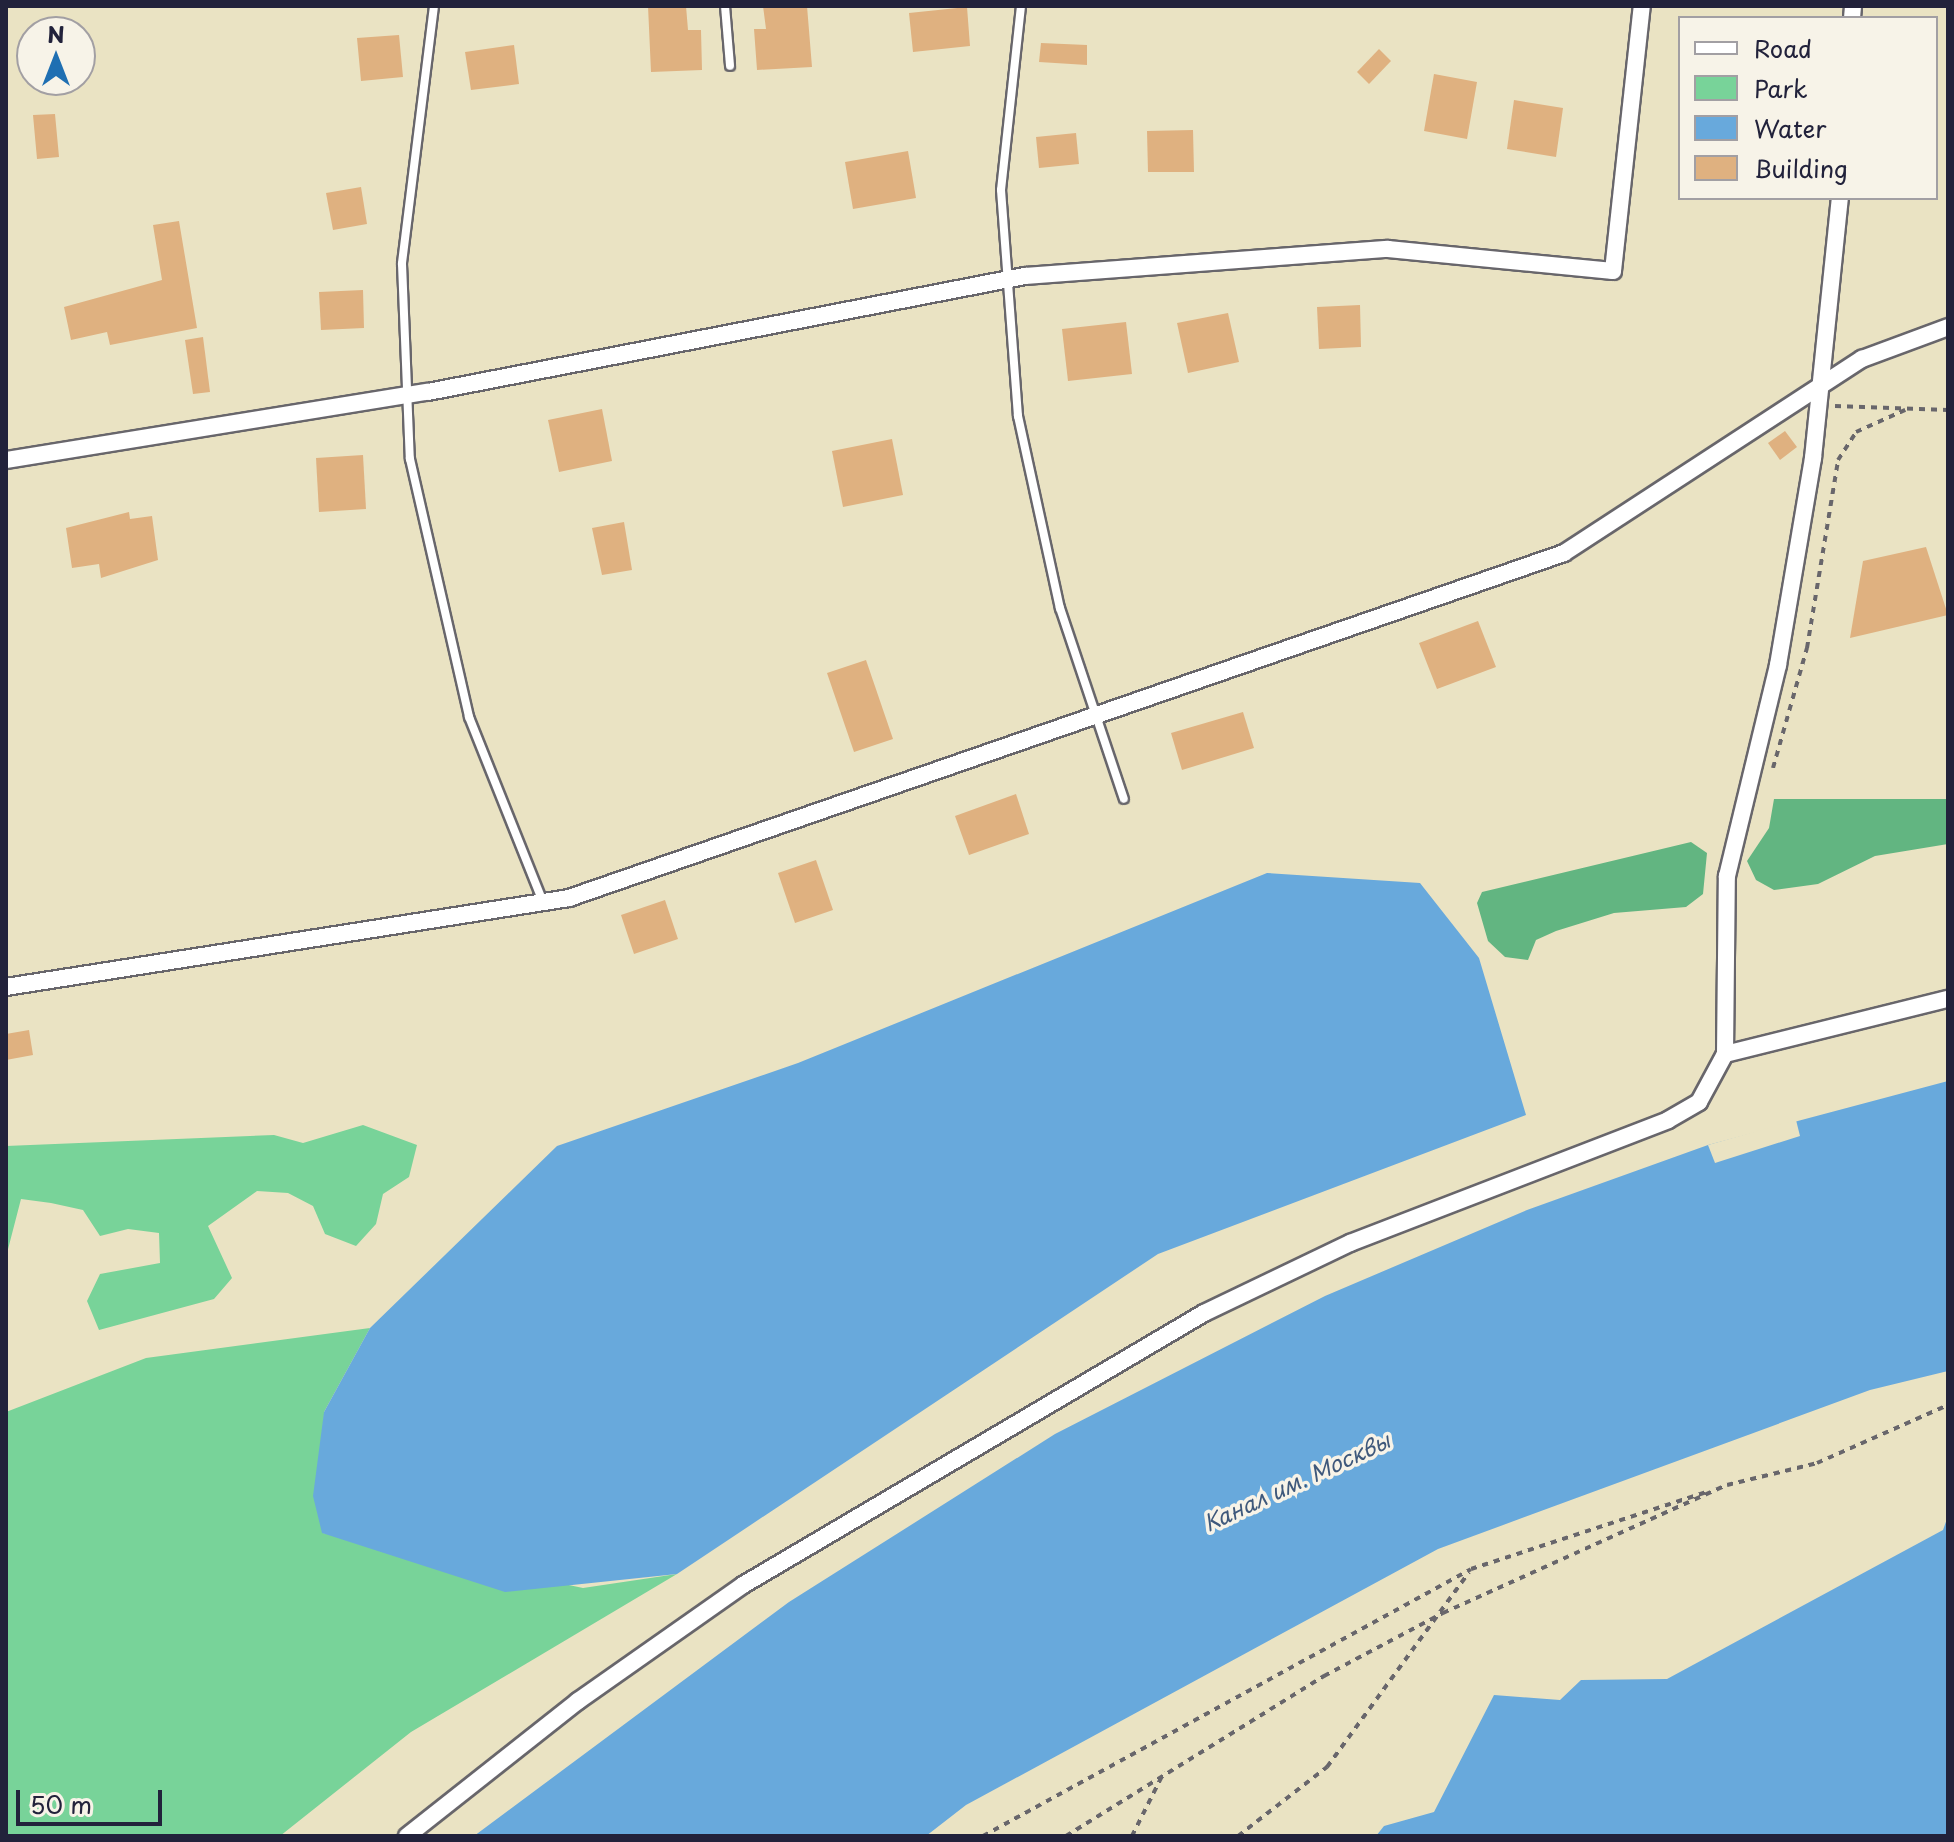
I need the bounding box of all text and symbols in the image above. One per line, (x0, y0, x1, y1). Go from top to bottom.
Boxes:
north arrow (16, 16, 96, 96)
legend (1678, 16, 1938, 200)
text: N (47, 17, 65, 50)
text: Road (1754, 30, 1812, 66)
text: Park (1754, 70, 1808, 106)
text: Water (1754, 110, 1826, 146)
text: Building (1754, 150, 1848, 186)
water label: Канал им. Москвы (1198, 1426, 1394, 1536)
scale bar (20, 1774, 166, 1824)
text: 50 m (30, 1786, 92, 1822)

